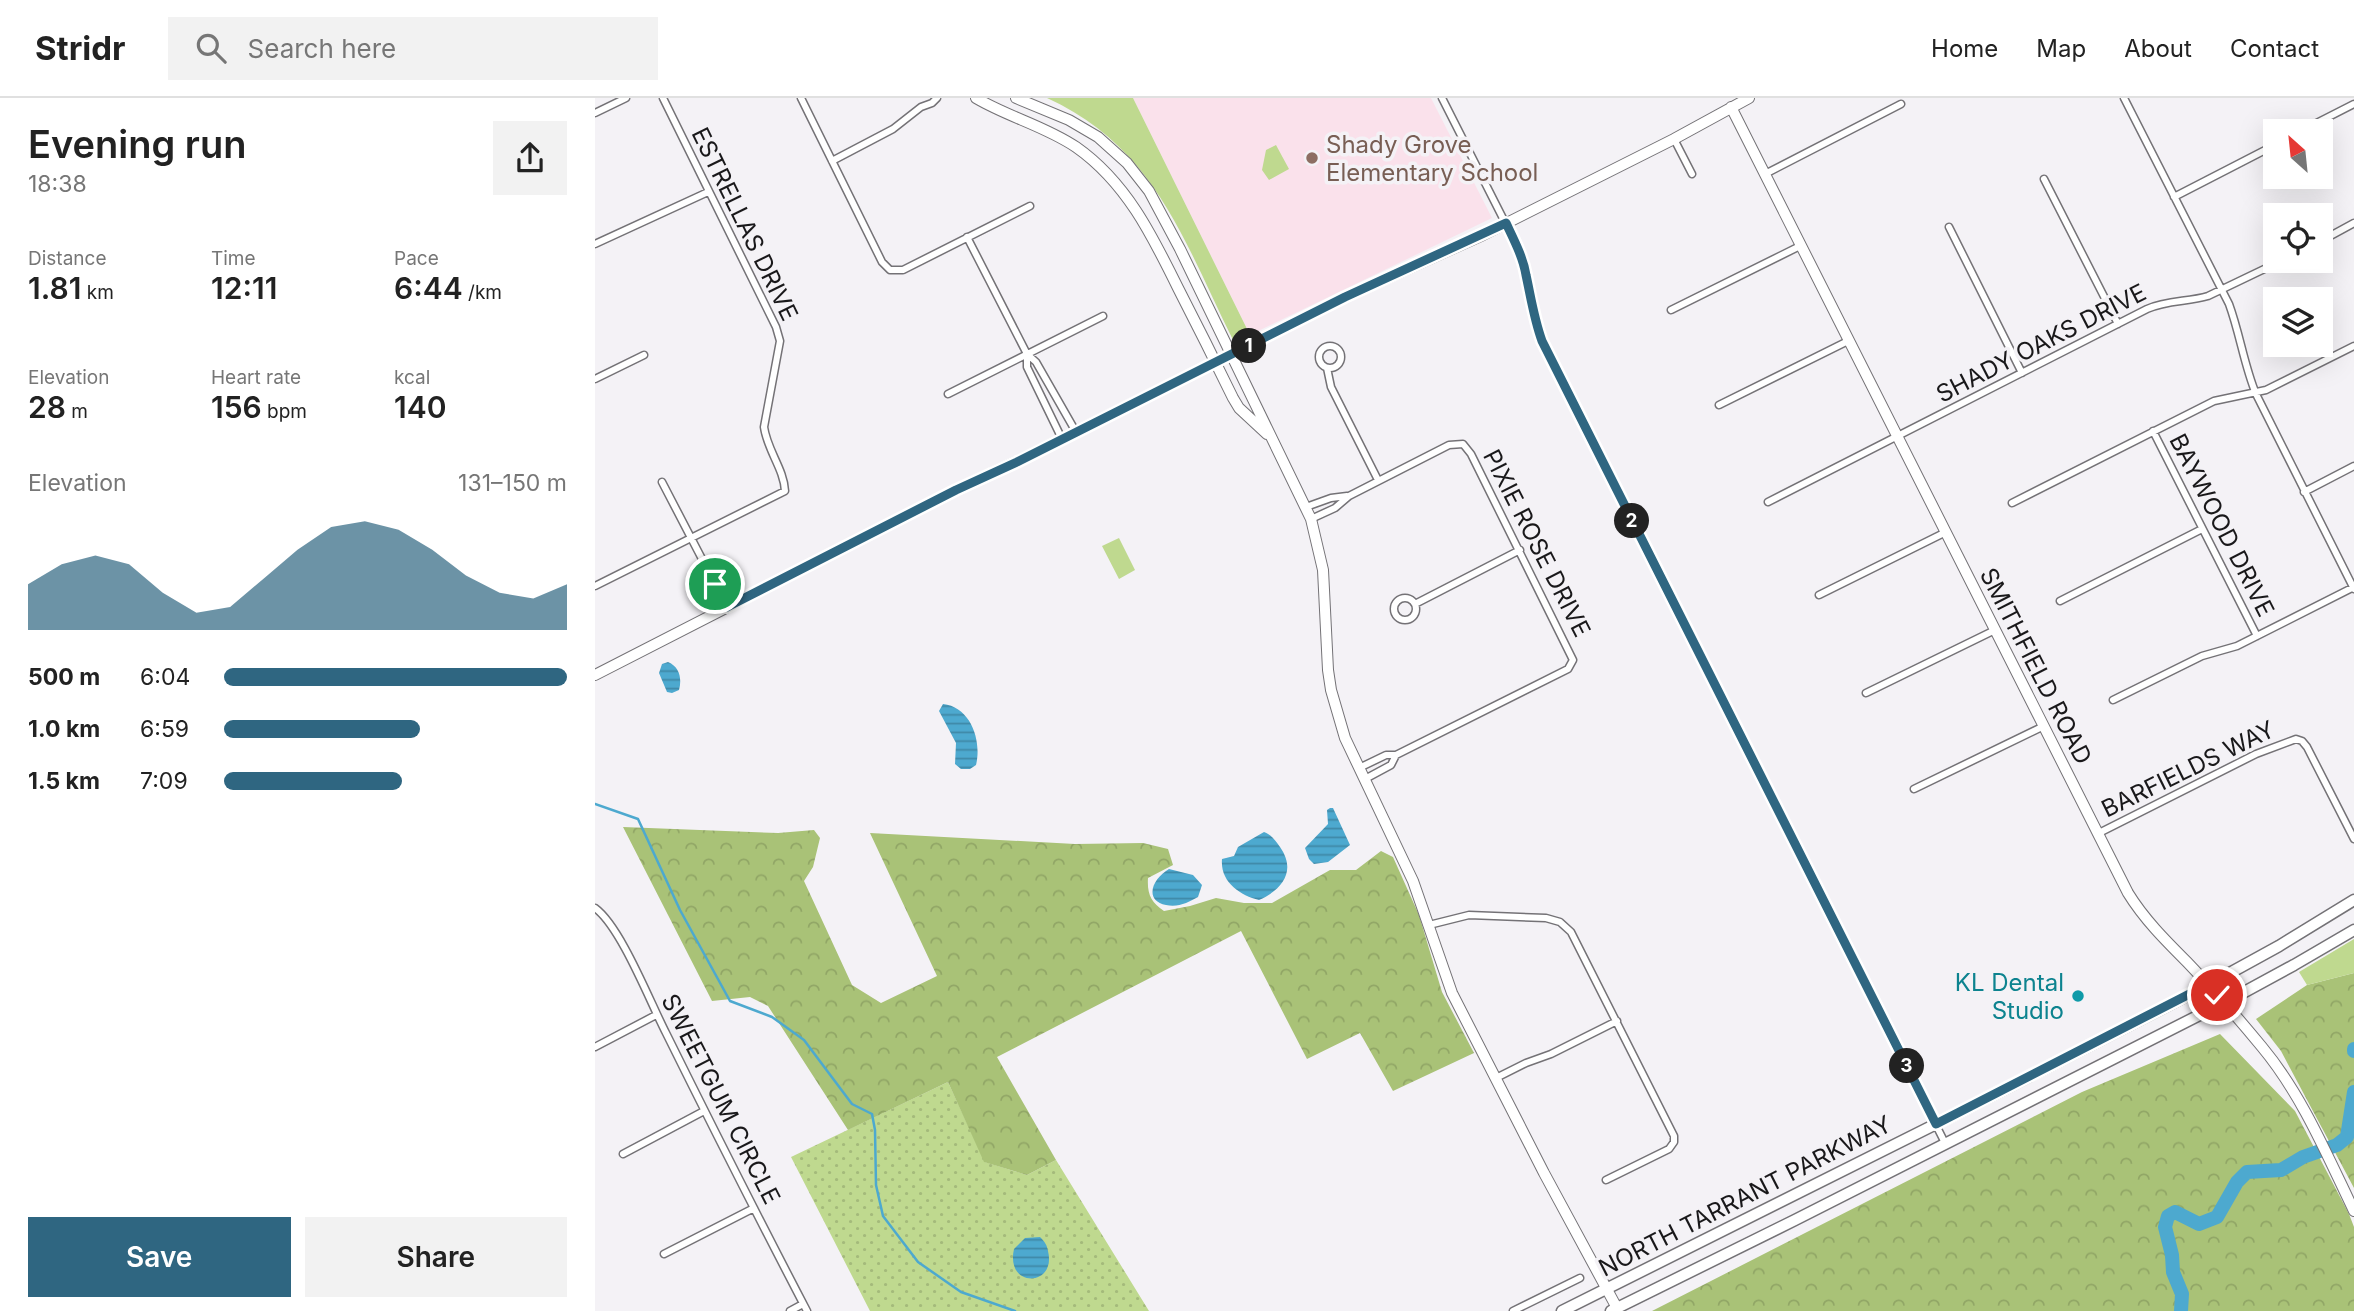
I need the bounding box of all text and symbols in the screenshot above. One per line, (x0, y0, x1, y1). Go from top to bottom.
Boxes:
search box (168, 17, 658, 80)
text: Stridr (35, 28, 126, 68)
icon: search (192, 29, 230, 67)
text: Search here (248, 33, 396, 64)
text: Home (1931, 34, 1998, 63)
text: Map (2036, 34, 2086, 63)
text: About (2124, 34, 2192, 63)
text: Contact (2230, 34, 2319, 63)
north arrow (2263, 119, 2333, 189)
map controls (2263, 119, 2333, 357)
text: Evening run (28, 121, 246, 167)
button: share (493, 121, 567, 195)
street label: ESTRELLAS DRIVE (686, 123, 804, 325)
place label: Shady Grove Elementary School (1326, 130, 1538, 187)
marker: Shady Grove Elementary School (1304, 150, 1320, 166)
text: 18:38 (28, 170, 87, 198)
button: locate (2263, 203, 2333, 273)
text: Distance (28, 247, 106, 270)
text: Time (211, 247, 256, 270)
text: Pace (394, 247, 439, 270)
text: 1.81 (28, 270, 81, 306)
text: 12:11 (211, 270, 277, 306)
text: 6:44 (394, 270, 463, 306)
street label: SHADY OAKS DRIVE (1931, 277, 2151, 409)
text: km (81, 281, 114, 304)
text: /km (463, 281, 502, 304)
button: layers (2263, 287, 2333, 357)
pin: 1 (1231, 328, 1267, 364)
text: 1 (1244, 334, 1253, 357)
text: Elevation (28, 366, 109, 389)
text: Heart rate (211, 366, 301, 389)
text: kcal (394, 366, 430, 389)
text: 28 (28, 389, 66, 425)
text: 156 (211, 389, 262, 425)
text: 140 (394, 389, 446, 425)
text: m (66, 400, 88, 423)
text: bpm (262, 400, 307, 423)
street label: BAYWOOD DRIVE (2163, 429, 2281, 621)
street label: PIXIE ROSE DRIVE (1477, 444, 1597, 642)
text: Elevation (28, 469, 127, 497)
text: 131–150 m (458, 469, 567, 497)
pin: 2 (1615, 504, 1649, 538)
text: 2 (1626, 509, 1637, 532)
pin (685, 554, 745, 614)
street label: SMITHFIELD ROAD (1974, 563, 2098, 769)
icon: arrive (696, 565, 734, 603)
text: 500 m (28, 663, 100, 691)
text: 6:04 (140, 663, 190, 691)
text: 1.0 km (28, 715, 100, 743)
text: 6:59 (140, 715, 189, 743)
street label: BARFIELDS WAY (2097, 715, 2279, 823)
text: 1.5 km (28, 767, 100, 795)
text: 7:09 (140, 767, 188, 795)
pin (2187, 965, 2247, 1025)
place label: KL Dental Studio (1955, 968, 2064, 1025)
icon: check (2198, 976, 2236, 1014)
marker: KL Dental Studio (2070, 988, 2086, 1004)
street label: SWEETGUM CIRCLE (655, 989, 787, 1209)
pin: 3 (1889, 1048, 1925, 1084)
text: 3 (1900, 1054, 1913, 1077)
street label: NORTH TARRANT PARKWAY (1594, 1109, 1896, 1283)
button: Save (28, 1217, 291, 1297)
button: Share (305, 1217, 567, 1297)

